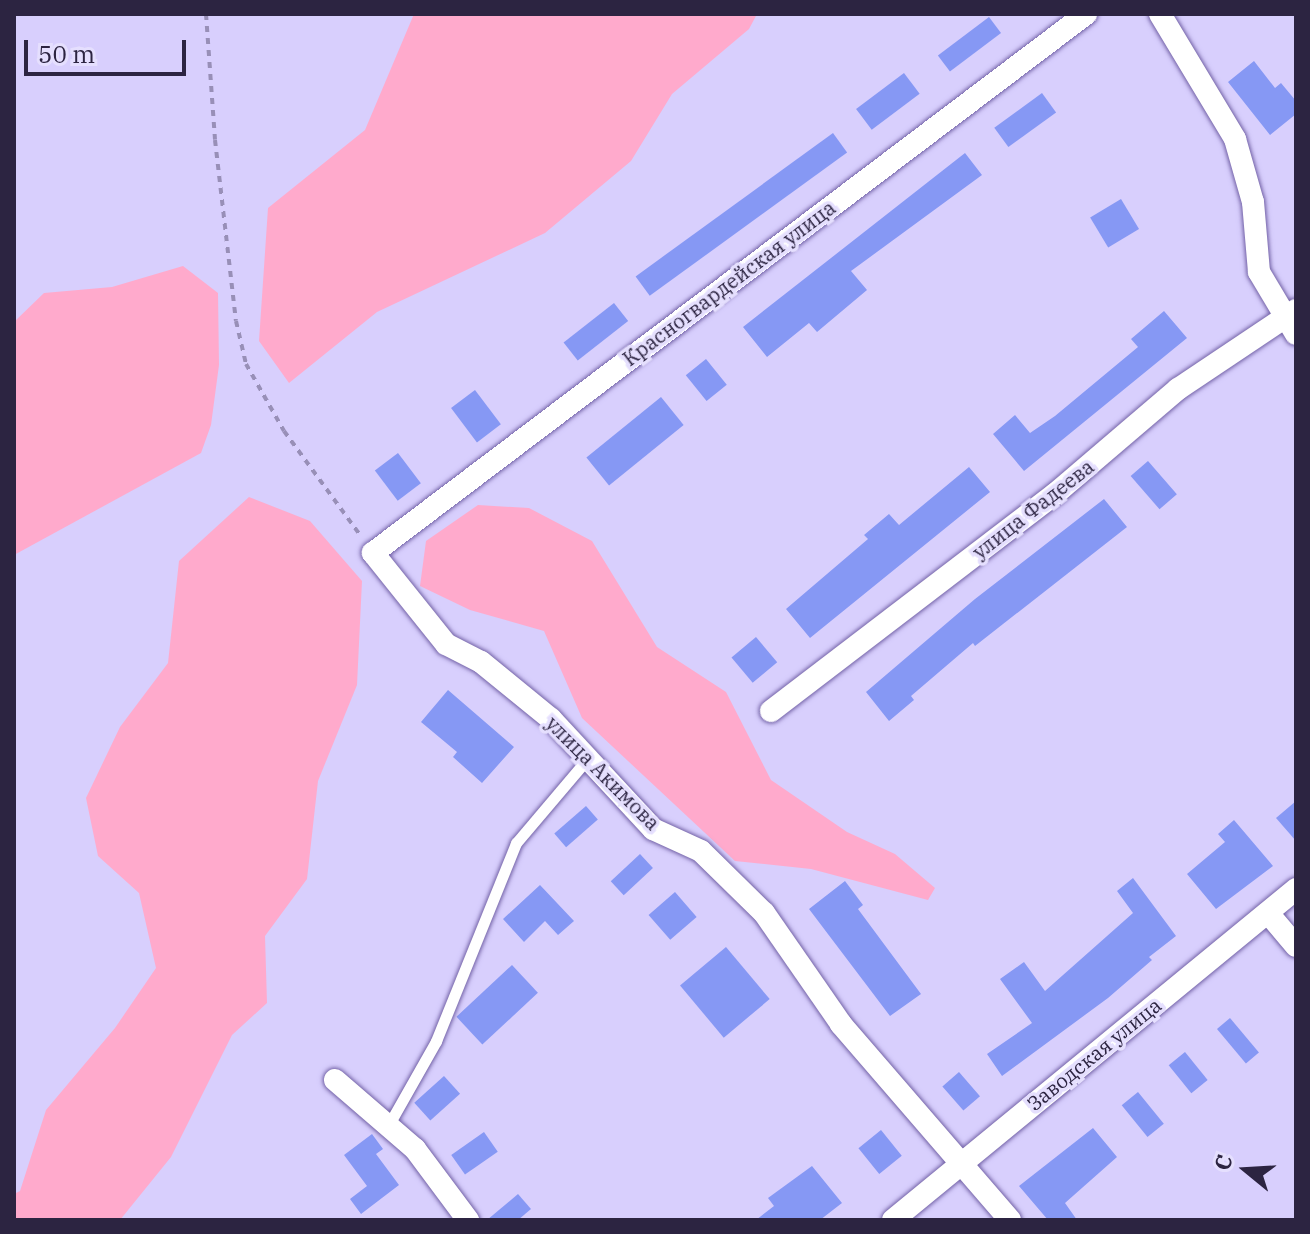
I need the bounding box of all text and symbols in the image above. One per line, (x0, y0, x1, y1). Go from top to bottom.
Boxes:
scale bar (28, 24, 190, 74)
text: 50 m (38, 38, 95, 70)
street label: Красногвардейская улица (618, 195, 840, 371)
street label: улица Фадеева (968, 454, 1098, 564)
street label: улица Акимова (541, 711, 665, 835)
street label: Заводская улица (1022, 993, 1166, 1115)
north arrow (1206, 1130, 1286, 1210)
text: С (1207, 1151, 1239, 1174)

